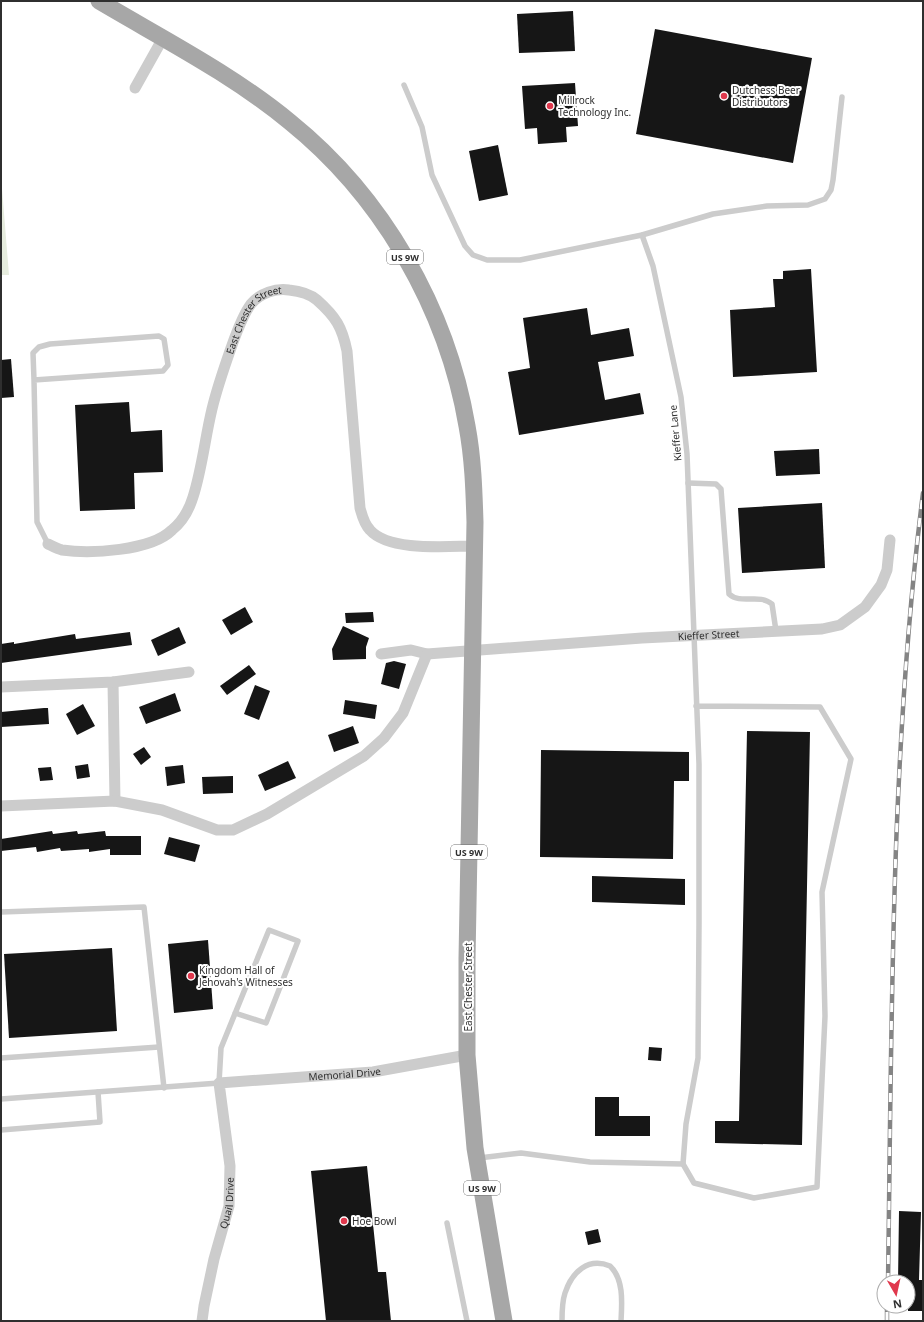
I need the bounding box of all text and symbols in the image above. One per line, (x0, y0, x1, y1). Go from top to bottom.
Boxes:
place label: Dutchess Beer Distributors (732, 83, 800, 109)
marker: Dutchess Beer Distributors (719, 91, 729, 101)
place label: Millrock Technology Inc. (558, 93, 631, 119)
marker: Millrock Technology Inc. (545, 101, 555, 111)
road number: US 9W (387, 250, 423, 264)
street label: East Chester Street (222, 283, 283, 356)
street label: Kieffer Lane (666, 404, 684, 462)
street label: Kieffer Street (677, 626, 740, 643)
road number: US 9W (451, 845, 487, 859)
street label: East Chester Street (461, 942, 475, 1032)
place label: Kingdom Hall of Jehovah's Witnesses (198, 963, 293, 989)
marker: Kingdom Hall of Jehovah's Witnesses (186, 971, 196, 981)
street label: Memorial Drive (308, 1064, 382, 1084)
street label: Quail Drive (216, 1177, 237, 1230)
road number: US 9W (464, 1181, 500, 1195)
place label: Hoe Bowl (352, 1214, 397, 1228)
marker: Hoe Bowl (339, 1216, 349, 1226)
north arrow (876, 1274, 916, 1314)
text: N (892, 1296, 903, 1312)

